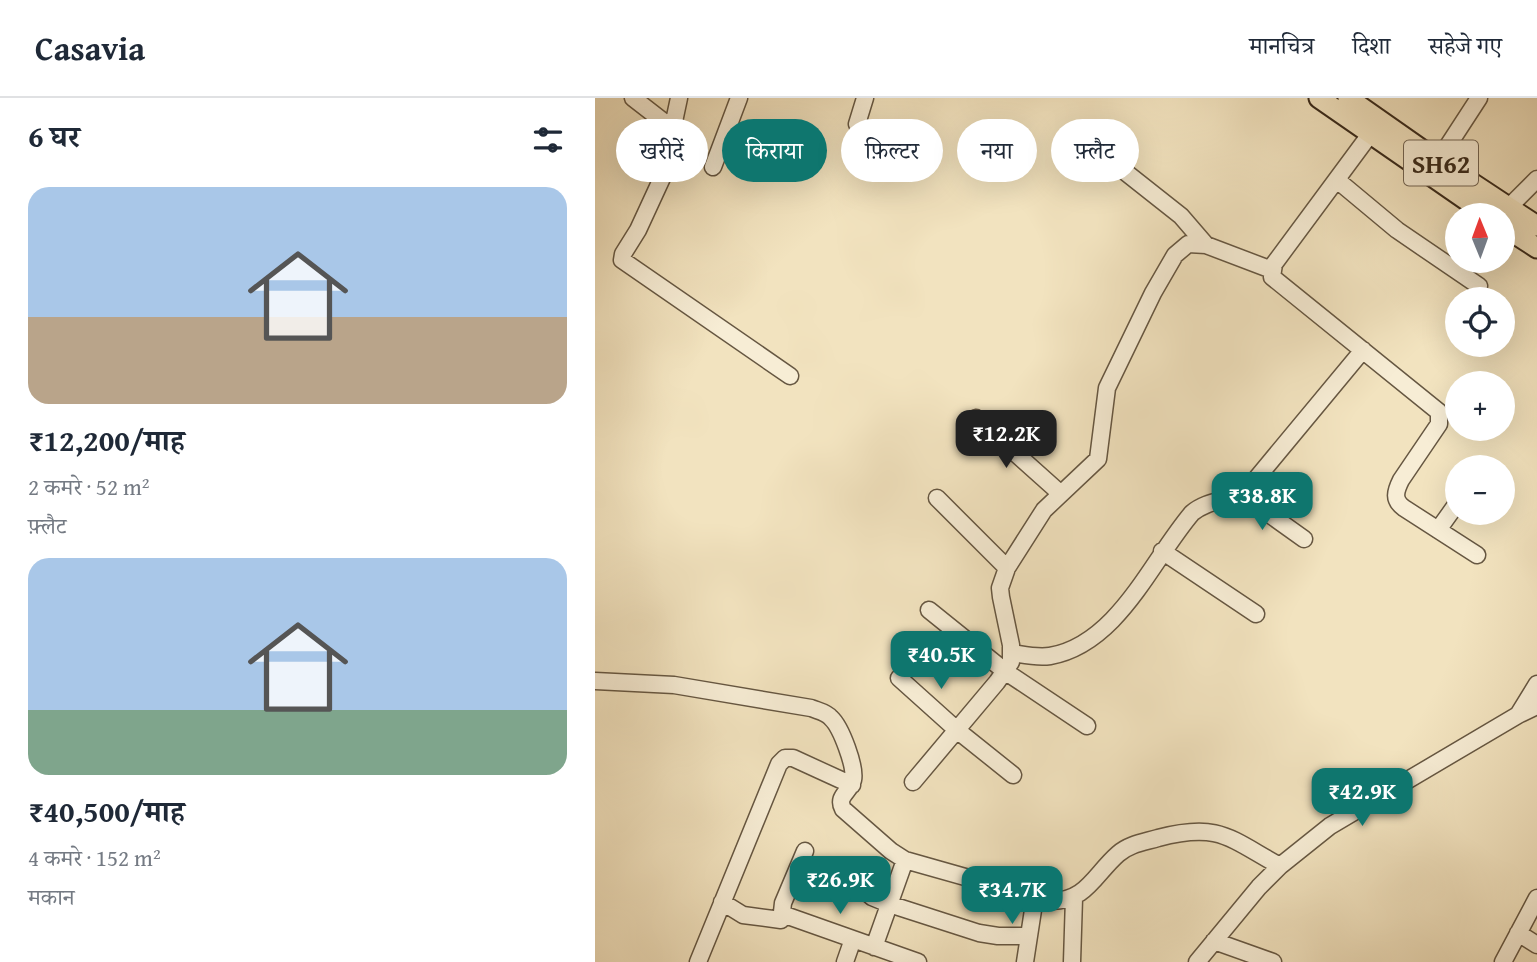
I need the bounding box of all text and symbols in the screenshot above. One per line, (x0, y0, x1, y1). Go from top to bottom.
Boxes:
text: Casavia (35, 24, 145, 72)
text: मानचित्र (1249, 28, 1314, 63)
text: दिशा (1352, 28, 1390, 63)
text: सहेजे गए (1428, 28, 1502, 63)
text: 6 घर (28, 114, 80, 158)
chip: खरीदें (616, 119, 708, 182)
chip: किराया (722, 119, 827, 182)
chip: फ़िल्टर (841, 119, 943, 182)
chip: नया (957, 119, 1037, 182)
chip: फ़्लैट (1051, 119, 1139, 182)
icon: filters (529, 121, 567, 159)
road number: SH62 (1404, 141, 1478, 186)
north arrow (1445, 203, 1515, 273)
map controls (1445, 203, 1515, 525)
icon: home (235, 233, 361, 359)
button: locate (1445, 287, 1515, 357)
button: + (1445, 371, 1515, 441)
pin: ₹12.2K (949, 410, 1063, 470)
text: ₹12.2K (972, 416, 1040, 449)
text: ₹12,200/माह (28, 418, 185, 462)
button: − (1445, 455, 1515, 525)
text: 2 कमरे · 52 m² (28, 470, 150, 503)
pin: ₹38.8K (1205, 472, 1319, 532)
text: ₹38.8K (1228, 478, 1296, 511)
text: फ़्लैट (28, 509, 66, 542)
icon: home (235, 604, 361, 730)
pin: ₹40.5K (884, 632, 998, 691)
text: ₹40.5K (907, 637, 975, 670)
pin: ₹42.9K (1305, 768, 1419, 828)
text: ₹42.9K (1328, 774, 1396, 807)
text: ₹40,500/माह (28, 789, 185, 833)
text: 4 कमरे · 152 m² (28, 841, 161, 874)
pin: ₹26.9K (783, 856, 897, 916)
text: ₹26.9K (806, 862, 874, 895)
pin: ₹34.7K (955, 866, 1069, 926)
text: ₹34.7K (978, 872, 1046, 905)
text: मकान (28, 880, 75, 913)

